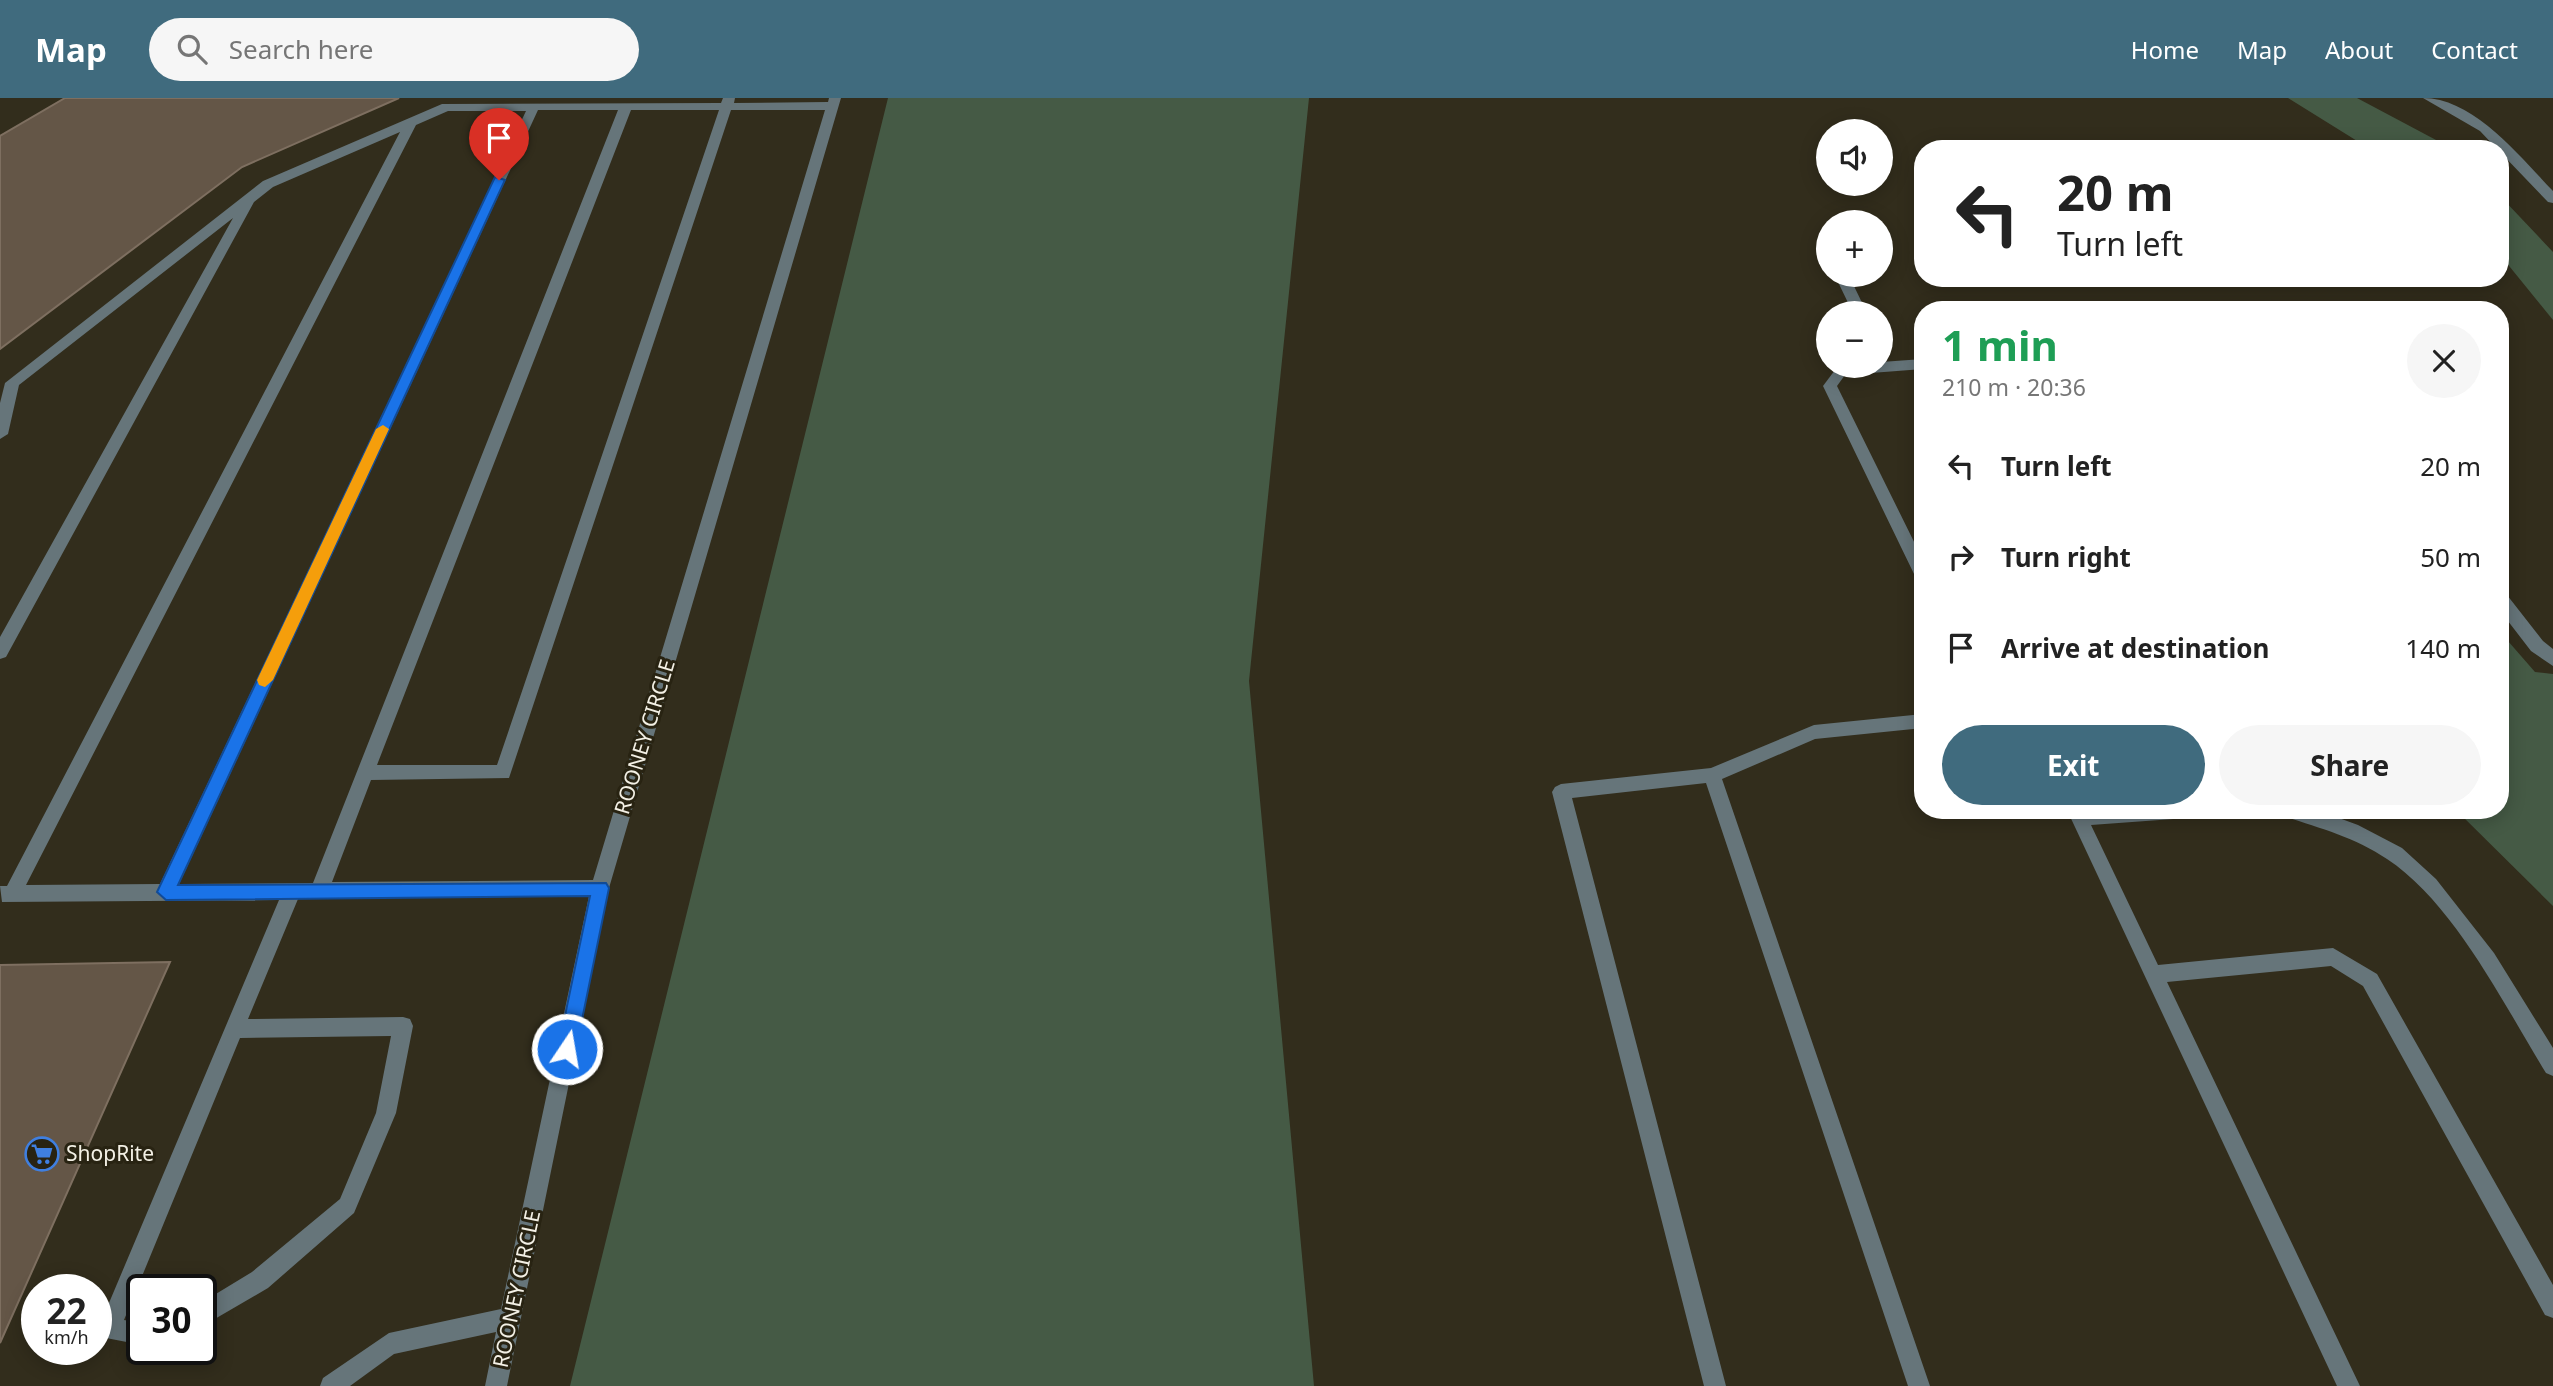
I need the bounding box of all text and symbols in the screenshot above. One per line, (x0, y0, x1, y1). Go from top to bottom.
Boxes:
search box (149, 18, 639, 81)
text: Map (35, 27, 107, 72)
icon: search (173, 30, 211, 68)
text: Search here (229, 31, 373, 67)
text: Home (2131, 33, 2199, 66)
text: Map (2237, 33, 2287, 66)
text: About (2325, 33, 2393, 66)
text: Contact (2431, 33, 2518, 66)
pin (469, 108, 529, 180)
icon: arrive (480, 119, 518, 157)
map controls (1816, 119, 1893, 378)
button: sound (1816, 119, 1893, 196)
text: 20 m (2057, 159, 2174, 225)
icon: left (1942, 168, 2033, 259)
button: + (1816, 210, 1893, 287)
text: Turn left (2057, 222, 2183, 265)
button: − (1816, 301, 1893, 378)
text: 1 min (1942, 316, 2058, 373)
button: close (2407, 324, 2481, 398)
text: 210 m · 20:36 (1942, 371, 2086, 403)
icon: left (1942, 447, 1980, 485)
text: Turn left (2001, 448, 2112, 484)
text: 20 m (2420, 448, 2481, 484)
icon: right (1942, 538, 1980, 576)
text: Turn right (2001, 539, 2131, 575)
text: 50 m (2420, 539, 2481, 575)
icon: arrive (1942, 629, 1980, 667)
text: Arrive at destination (2001, 630, 2270, 666)
text: 140 m (2405, 630, 2481, 666)
street label: ROONEY CIRCLE (607, 656, 681, 817)
button: Exit (1942, 725, 2205, 805)
button: Share (2219, 725, 2481, 805)
position arrow (530, 1012, 604, 1086)
supermarket icon: ShopRite (23, 1135, 61, 1173)
place label: ShopRite (66, 1139, 154, 1167)
street label: ROONEY CIRCLE (486, 1207, 546, 1370)
speed limit sign: 30 (126, 1274, 217, 1365)
text: 22 (46, 1287, 87, 1334)
text: km/h (44, 1325, 89, 1349)

